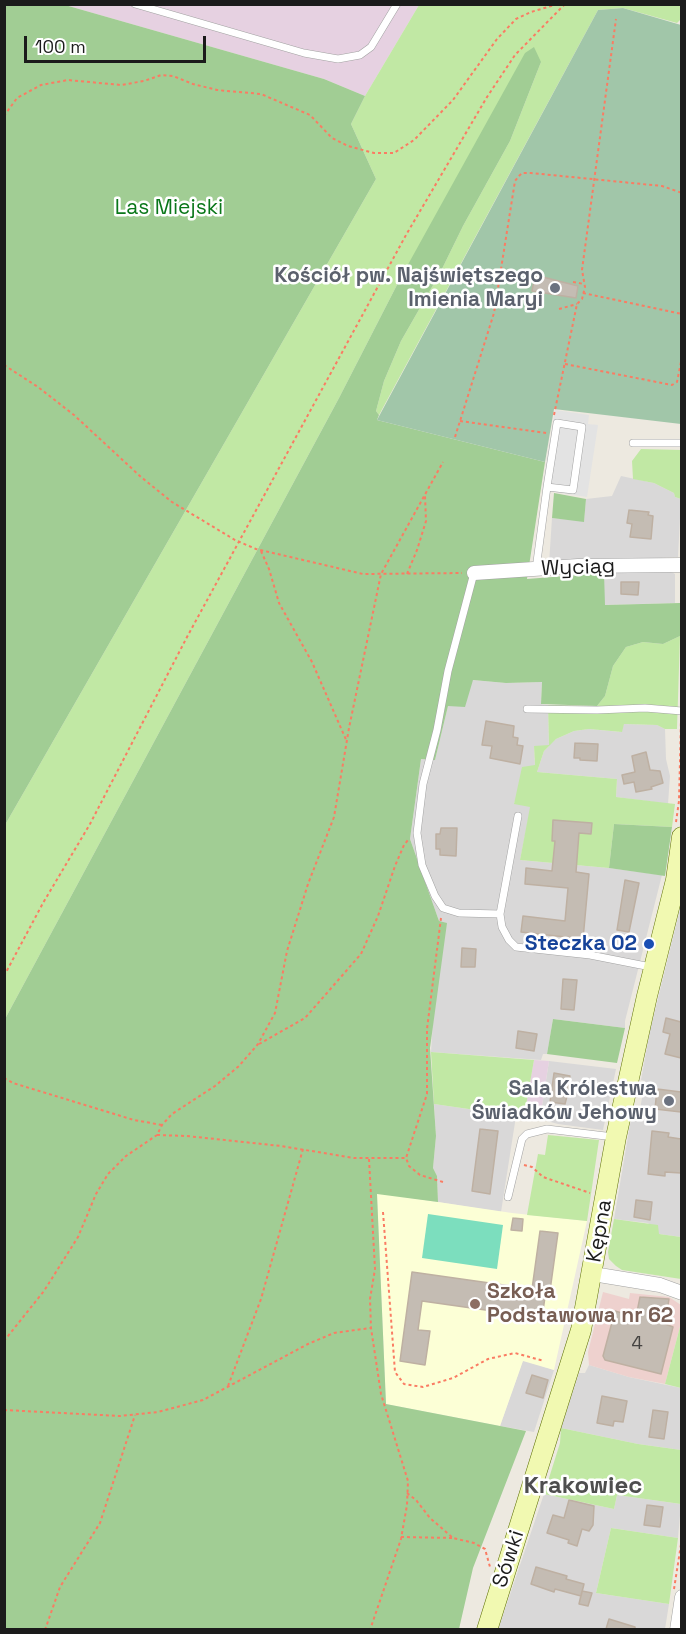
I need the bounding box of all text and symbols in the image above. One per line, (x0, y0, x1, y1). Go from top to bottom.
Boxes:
scale bar (27, 24, 208, 62)
text: 100 m (35, 35, 86, 58)
park label: Las Miejski (115, 195, 223, 221)
place label: Kościół pw. Najświętszego Imienia Maryi (274, 263, 543, 313)
marker: Kościół pw. Najświętszego Imienia Maryi (548, 281, 562, 295)
street label: Wyciąg (541, 554, 615, 582)
place label: Steczka 02 (525, 931, 637, 957)
marker: Steczka 02 (642, 937, 656, 951)
place label: Sala Królestwa Świadków Jehowy (472, 1076, 657, 1126)
marker: Sala Królestwa Świadków Jehowy (662, 1094, 676, 1108)
street label: Kępna (582, 1198, 618, 1264)
place label: Szkoła Podstawowa nr 62 (487, 1279, 673, 1329)
marker: Szkoła Podstawowa nr 62 (468, 1297, 482, 1311)
house number: 4 (631, 1333, 643, 1355)
district label: Krakowiec (524, 1472, 642, 1500)
street label: Sówki (488, 1527, 530, 1591)

